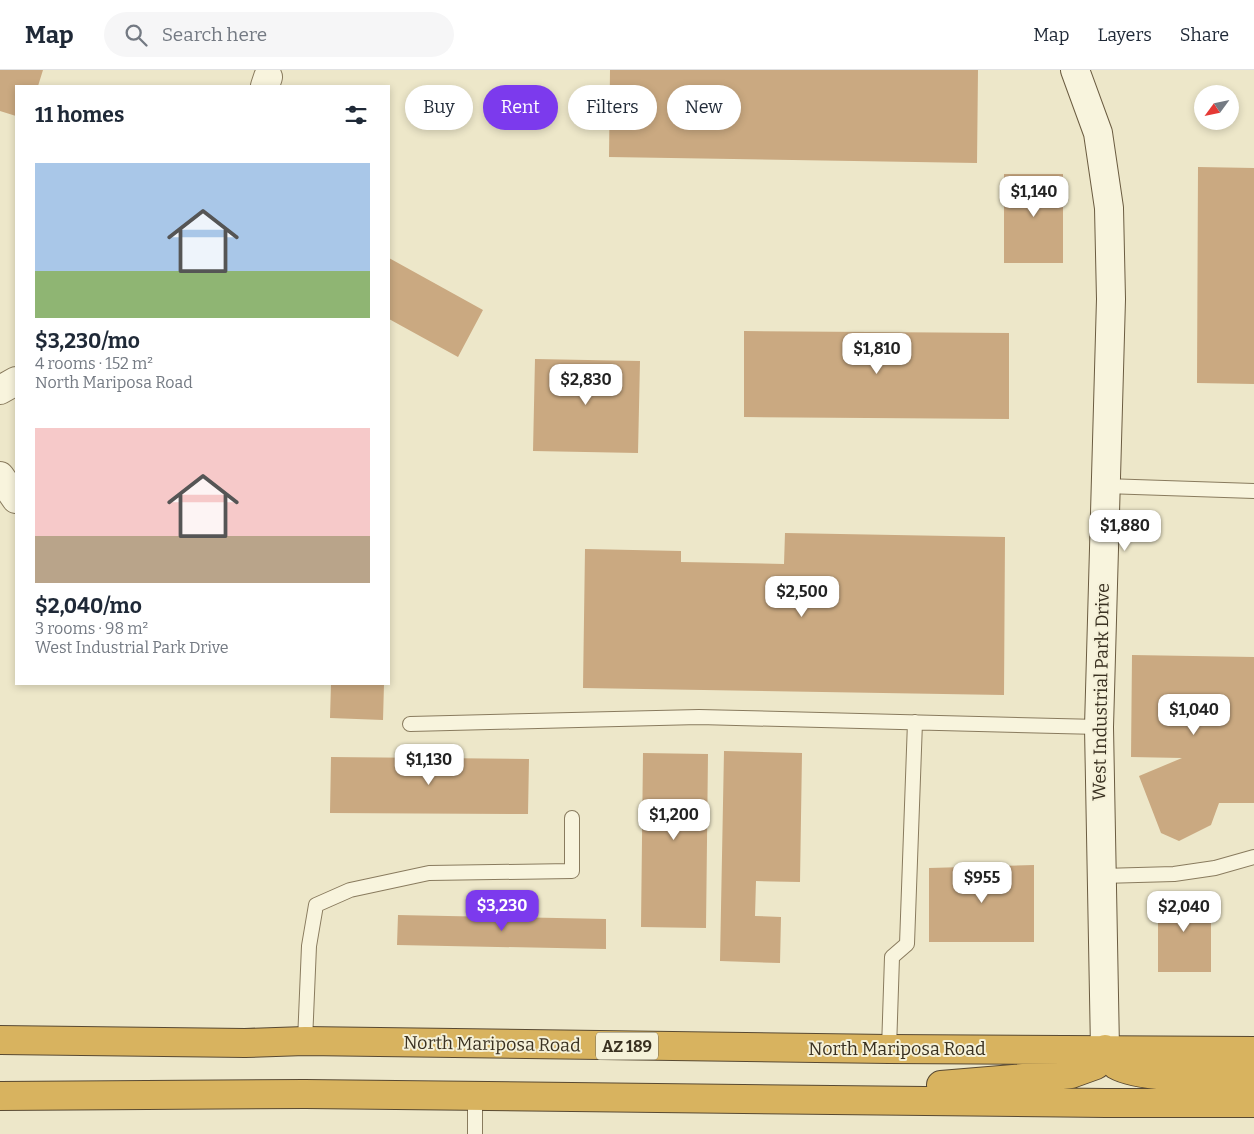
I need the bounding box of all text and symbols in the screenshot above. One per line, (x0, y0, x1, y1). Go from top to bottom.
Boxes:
search box (104, 12, 454, 57)
text: Map (25, 21, 74, 49)
icon: search (122, 21, 150, 49)
text: Search here (162, 23, 267, 46)
text: Map (1033, 24, 1069, 46)
text: Layers (1097, 24, 1152, 46)
text: Share (1180, 24, 1229, 46)
chip: Buy (405, 85, 473, 130)
chip: Rent (483, 85, 558, 130)
chip: Filters (568, 85, 657, 130)
chip: New (667, 85, 741, 130)
north arrow (1194, 85, 1239, 130)
map controls (1194, 85, 1239, 130)
icon: filters (342, 101, 370, 129)
text: 11 homes (35, 102, 124, 128)
pin: $1,140 (993, 176, 1075, 218)
text: $1,140 (1010, 182, 1058, 201)
icon: home (158, 196, 248, 286)
text: $3,230/mo (35, 328, 140, 354)
pin: $1,810 (836, 332, 918, 375)
text: $1,810 (853, 339, 901, 358)
text: 4 rooms · 152 m² (35, 354, 153, 373)
pin: $2,830 (545, 364, 627, 406)
text: $2,830 (560, 370, 612, 389)
text: North Mariposa Road (35, 373, 193, 392)
icon: home (158, 461, 248, 551)
pin: $1,880 (1084, 510, 1166, 552)
text: $1,880 (1100, 516, 1150, 535)
pin: $2,500 (761, 576, 843, 618)
text: $2,500 (776, 582, 828, 601)
street label: West Industrial Park Drive (1088, 583, 1114, 801)
text: $2,040/mo (35, 593, 142, 619)
text: 3 rooms · 98 m² (35, 619, 148, 638)
text: West Industrial Park Drive (35, 638, 229, 657)
pin: $1,040 (1153, 694, 1235, 736)
text: $1,040 (1169, 700, 1219, 719)
pin: $1,130 (388, 744, 470, 786)
text: $1,130 (406, 750, 452, 769)
pin: $1,200 (633, 798, 715, 841)
text: $1,200 (649, 805, 699, 824)
pin: $955 (952, 862, 1012, 904)
text: $955 (964, 868, 1000, 887)
pin: $3,230 (461, 890, 543, 932)
pin: $2,040 (1143, 890, 1225, 933)
text: $3,230 (477, 896, 527, 915)
text: $2,040 (1158, 897, 1210, 916)
street label: North Mariposa Road (403, 1031, 581, 1057)
road number: AZ 189 (596, 1032, 658, 1059)
street label: North Mariposa Road (808, 1038, 986, 1060)

